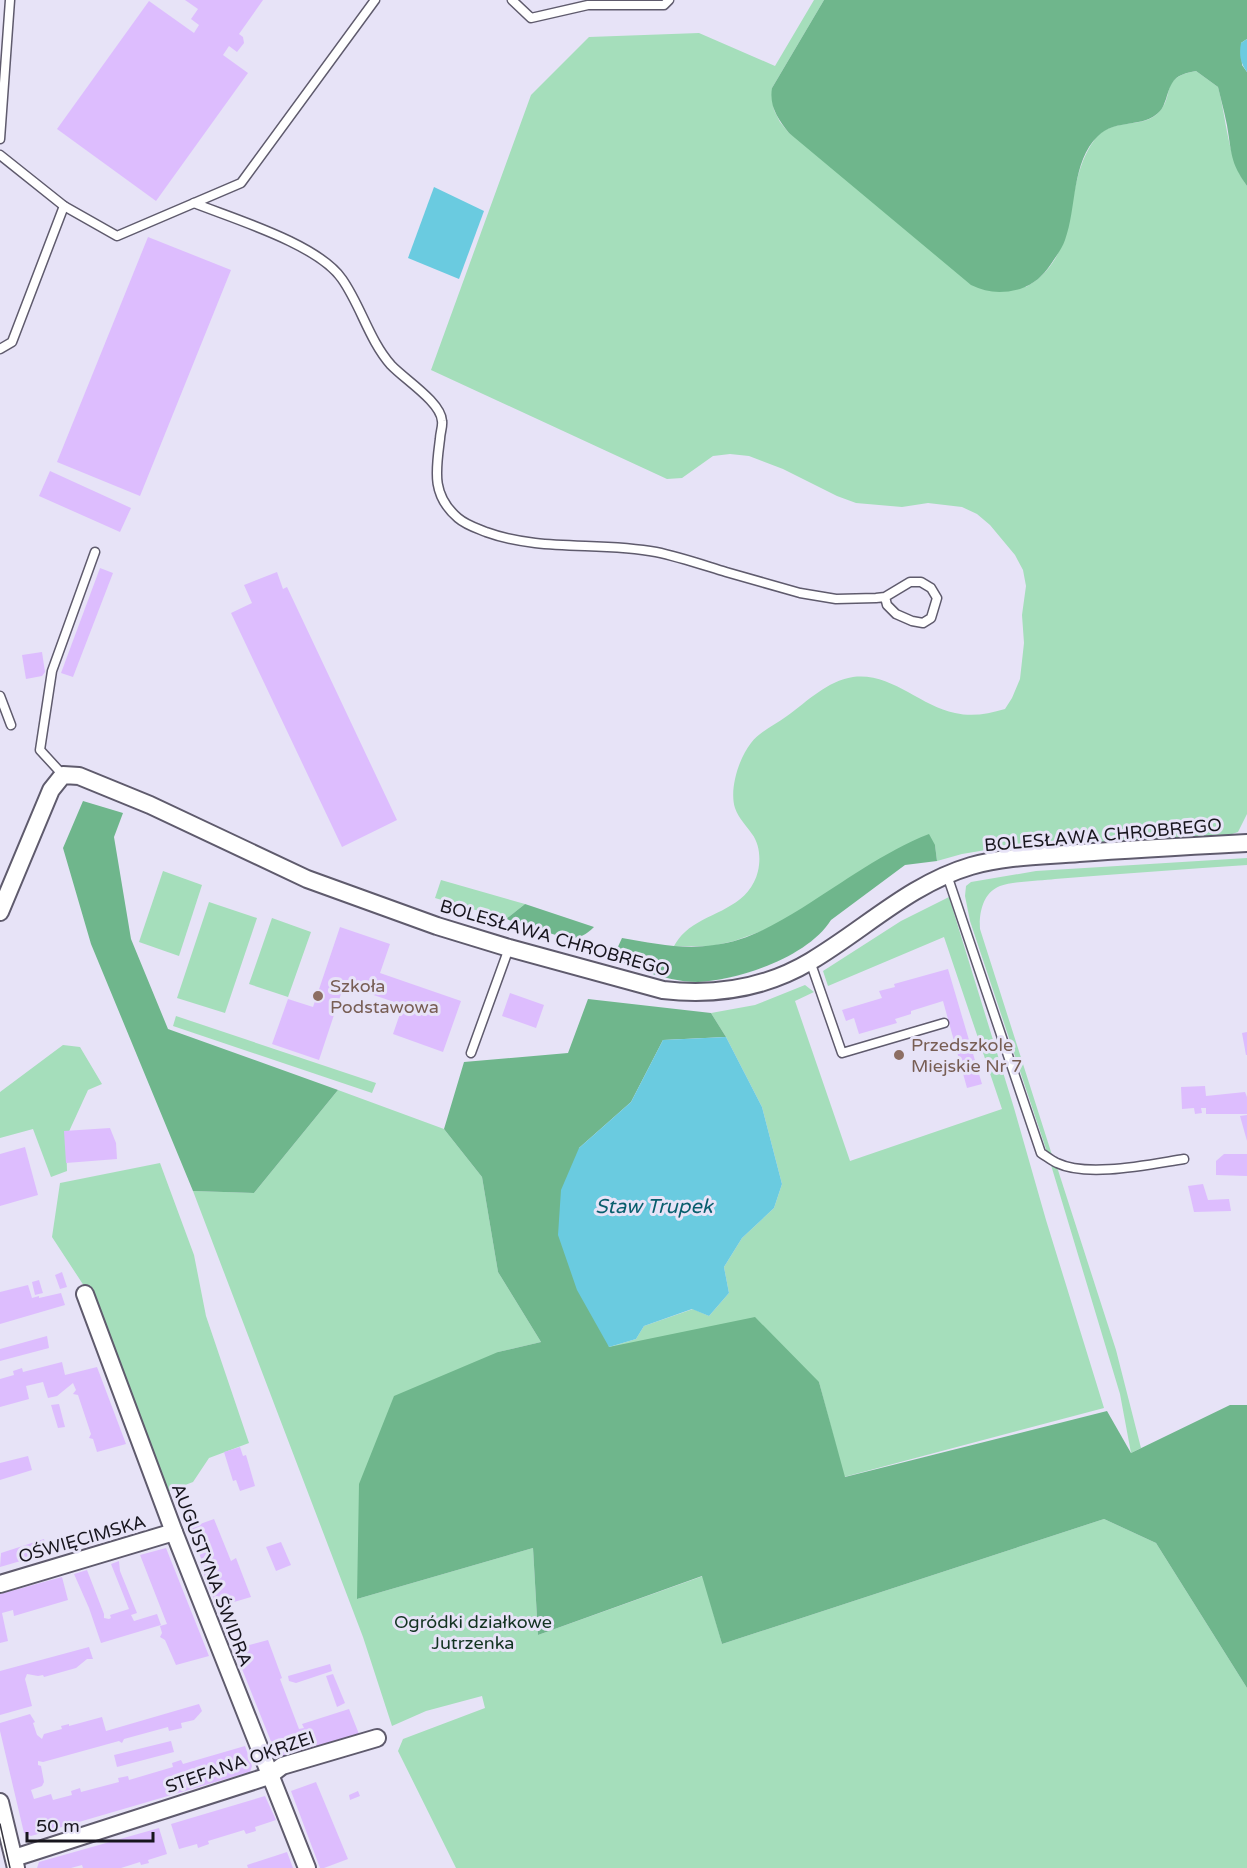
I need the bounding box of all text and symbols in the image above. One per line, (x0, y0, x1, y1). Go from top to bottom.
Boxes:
street label: BOLESŁAWA CHROBREGO (983, 814, 1223, 856)
street label: BOLESŁAWA CHROBREGO (437, 895, 673, 981)
place label: Szkoła Podstawowa (330, 975, 439, 1018)
marker: Szkoła Podstawowa (311, 989, 325, 1003)
place label: Przedszkole Miejskie Nr 7 (911, 1034, 1022, 1077)
marker: Przedszkole Miejskie Nr 7 (892, 1048, 906, 1062)
water label: Staw Trupek (595, 1195, 715, 1219)
street label: AUGUSTYNA ŚWIDRA (167, 1480, 257, 1670)
street label: OŚWIĘCIMSKA (16, 1510, 148, 1568)
park label: Ogródki działkowe Jutrzenka (394, 1611, 552, 1654)
street label: STEFANA OKRZEI (162, 1726, 318, 1798)
scale bar (27, 1805, 153, 1843)
text: 50 m (36, 1815, 80, 1837)

